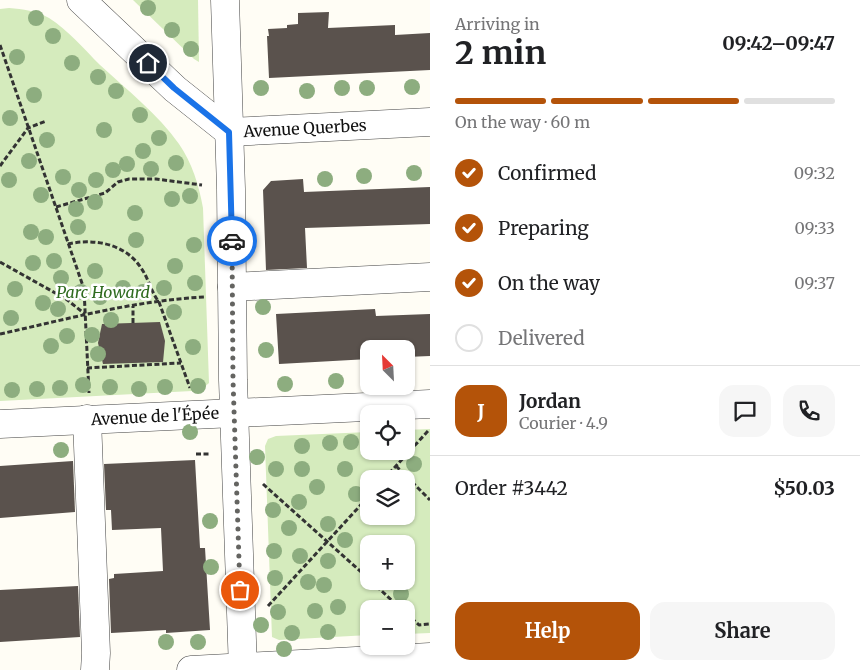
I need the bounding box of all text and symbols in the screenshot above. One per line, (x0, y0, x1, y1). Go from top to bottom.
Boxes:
text: Arriving in (455, 14, 540, 34)
text: 09:42–09:47 (722, 31, 835, 55)
text: 2 min (455, 33, 546, 73)
pin (127, 42, 169, 84)
icon: home (134, 49, 162, 77)
text: On the way · 60 m (455, 112, 590, 132)
street label: Avenue Querbes (242, 115, 367, 141)
icon: check (455, 159, 483, 187)
text: Confirmed (498, 161, 596, 185)
text: 09:32 (794, 163, 835, 183)
icon: check (455, 214, 483, 242)
courier (207, 216, 257, 266)
text: Preparing (498, 216, 589, 240)
text: 09:33 (794, 218, 835, 238)
icon: car (218, 227, 246, 255)
icon: check (455, 269, 483, 297)
text: On the way (498, 271, 600, 295)
text: 09:37 (794, 273, 835, 293)
park label: Parc Howard (56, 282, 151, 302)
text: Delivered (498, 326, 585, 350)
north arrow (360, 340, 415, 395)
map controls (360, 340, 415, 655)
button: chat (719, 385, 771, 437)
button: phone (783, 385, 835, 437)
text: Jordan (519, 389, 581, 413)
text: J (477, 399, 485, 423)
street label: Avenue de l'Épée (89, 403, 220, 429)
button: locate (360, 405, 415, 460)
text: Courier · 4.9 (519, 413, 608, 433)
button: layers (360, 470, 415, 525)
text: Order #3442 (455, 476, 568, 500)
text: $50.03 (773, 476, 835, 500)
button: + (360, 535, 415, 590)
pin (219, 569, 261, 611)
icon: bag (226, 576, 254, 604)
button: − (360, 600, 415, 655)
button: Help (455, 602, 640, 660)
button: Share (650, 602, 835, 660)

